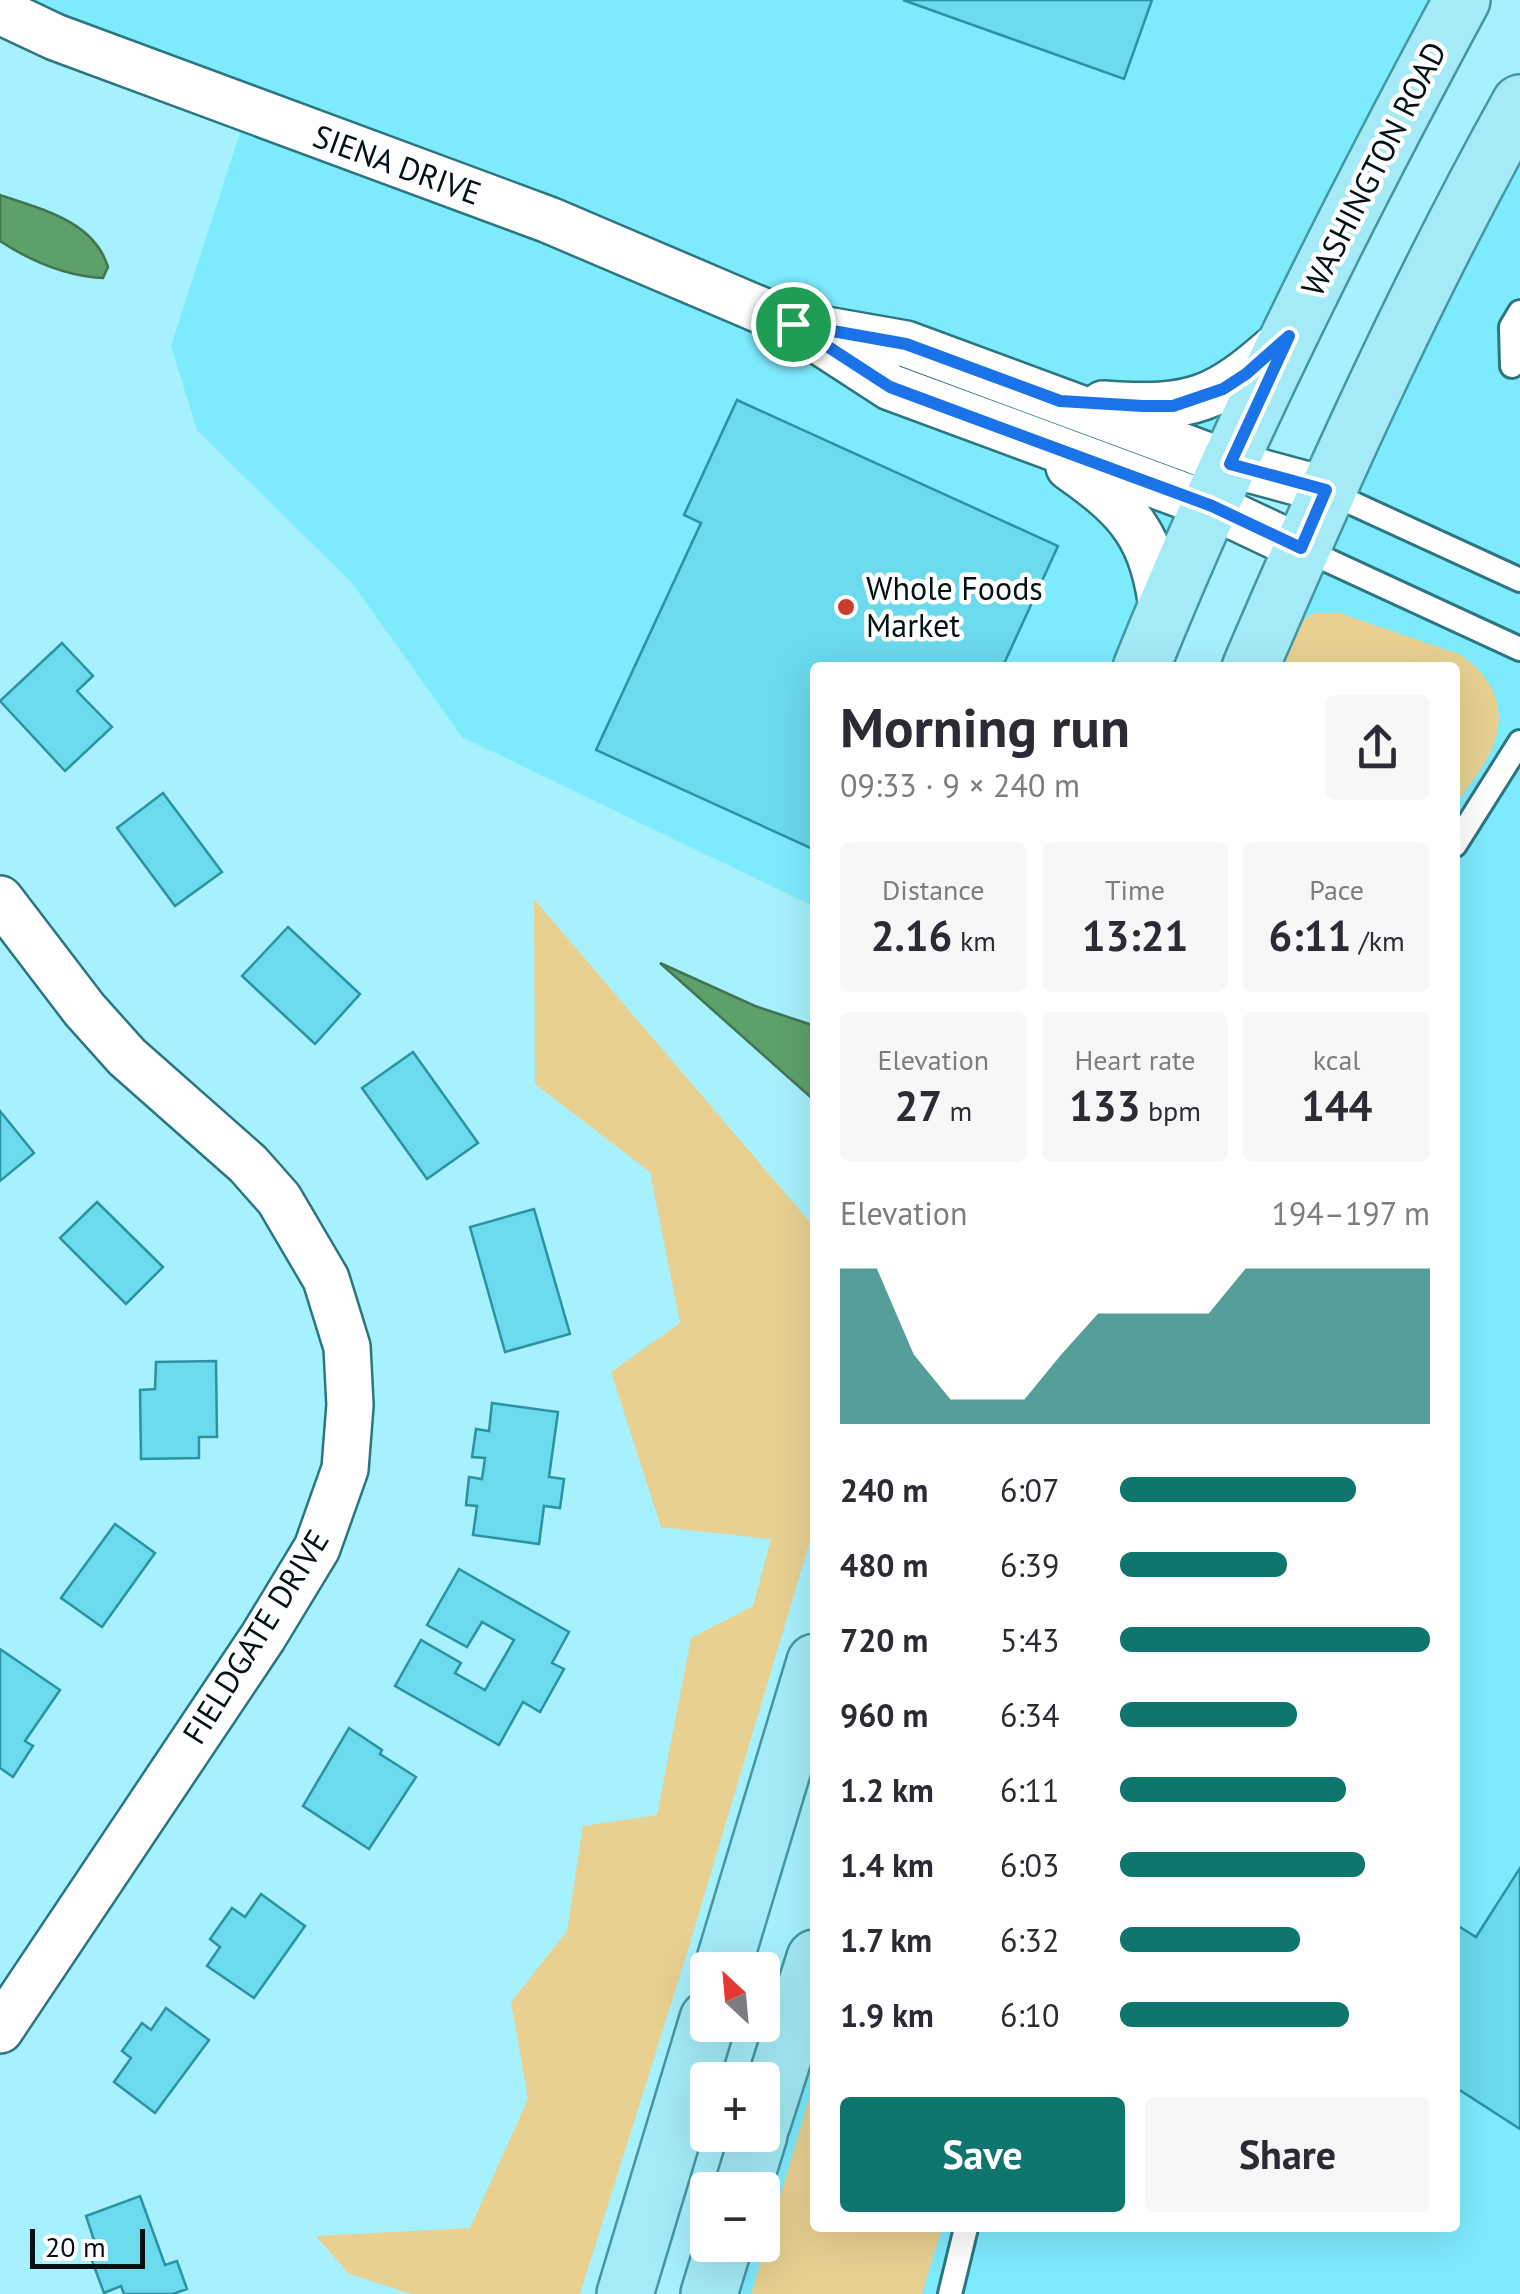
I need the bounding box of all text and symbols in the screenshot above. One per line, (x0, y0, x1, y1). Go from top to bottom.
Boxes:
street label: WASHINGTON ROAD (1291, 34, 1455, 303)
street label: SIENA DRIVE (308, 114, 487, 214)
pin (751, 282, 836, 367)
icon: arrive (766, 297, 821, 352)
place label: Whole Foods Market (866, 567, 1043, 646)
marker: Whole Foods Market (835, 596, 857, 618)
text: Morning run (840, 691, 1130, 762)
button: share (1325, 695, 1430, 800)
text: 09:33 · 9 × 240 m (840, 764, 1080, 806)
text: Distance (882, 871, 985, 908)
text: Time (1105, 871, 1165, 908)
text: Pace (1309, 871, 1364, 908)
text: 2.16 (871, 908, 952, 963)
text: 13:21 (1082, 908, 1188, 963)
text: 6:11 (1269, 908, 1351, 963)
text: km (952, 922, 996, 959)
text: /km (1351, 922, 1405, 959)
text: Elevation (878, 1041, 989, 1078)
text: Heart rate (1074, 1041, 1196, 1078)
text: kcal (1313, 1041, 1361, 1078)
text: 27 (894, 1078, 942, 1133)
text: 133 (1069, 1078, 1140, 1133)
text: 144 (1301, 1078, 1372, 1133)
text: m (942, 1092, 972, 1129)
text: bpm (1140, 1092, 1201, 1129)
text: Elevation (840, 1192, 967, 1234)
text: 194–197 m (1271, 1192, 1430, 1234)
text: 240 m (840, 1469, 928, 1511)
text: 6:07 (1000, 1469, 1059, 1511)
street label: FIELDGATE DRIVE (173, 1522, 338, 1751)
text: 480 m (840, 1544, 928, 1586)
text: 6:39 (1000, 1544, 1059, 1586)
text: 720 m (840, 1619, 928, 1661)
text: 5:43 (1000, 1619, 1059, 1661)
text: 960 m (840, 1694, 928, 1736)
text: 6:34 (1000, 1694, 1059, 1736)
text: 1.2 km (840, 1769, 934, 1811)
text: 6:11 (1000, 1769, 1059, 1811)
text: 1.4 km (840, 1844, 934, 1886)
text: 6:03 (1000, 1844, 1059, 1886)
text: 1.7 km (840, 1919, 932, 1961)
text: 6:32 (1000, 1919, 1059, 1961)
north arrow (690, 1952, 780, 2042)
map controls (690, 1952, 780, 2262)
text: 1.9 km (840, 1994, 934, 2036)
text: 6:10 (1000, 1994, 1059, 2036)
button: + (690, 2062, 780, 2152)
button: Save (840, 2097, 1125, 2212)
button: Share (1145, 2097, 1430, 2212)
button: − (690, 2172, 780, 2262)
scale bar (30, 2224, 145, 2268)
text: 20 m (45, 2228, 106, 2265)

